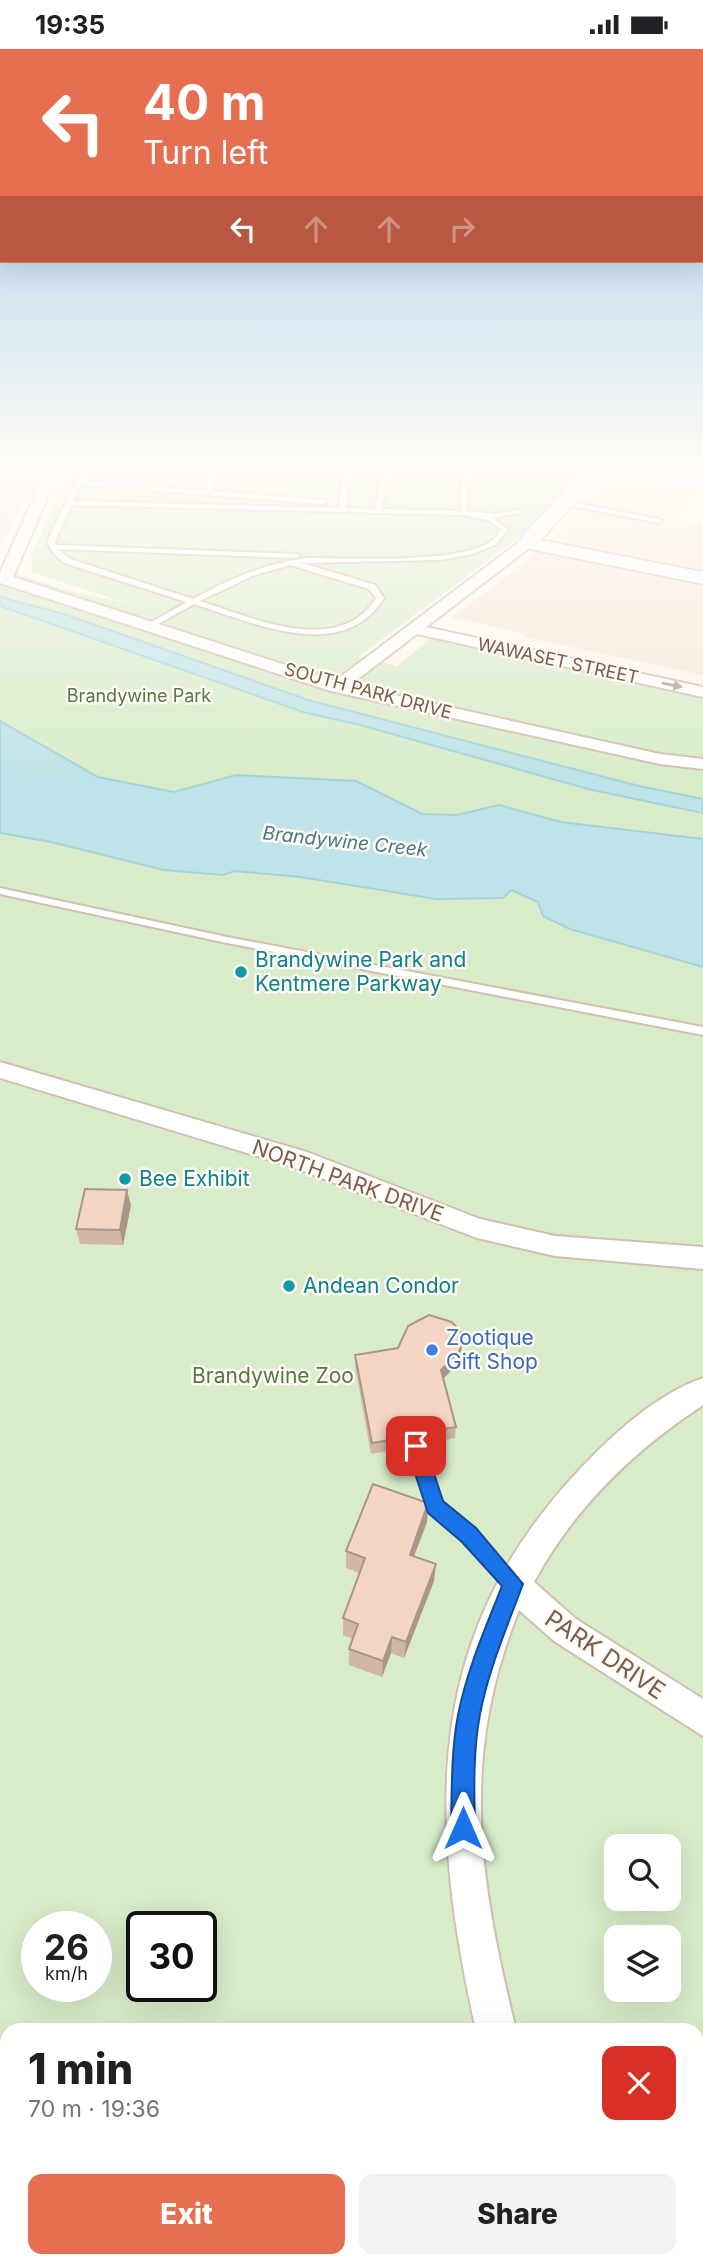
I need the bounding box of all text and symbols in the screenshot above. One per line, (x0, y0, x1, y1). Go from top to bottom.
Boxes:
text: 19:35 (35, 9, 105, 40)
text: 40 m (143, 73, 266, 132)
icon: left (28, 77, 119, 168)
text: Turn left (143, 133, 268, 172)
icon: left (224, 210, 262, 248)
icon: ahead (297, 210, 335, 248)
icon: ahead (370, 210, 408, 248)
icon: right (443, 210, 481, 248)
street label: WAWASET STREET (476, 633, 641, 688)
street label: SOUTH PARK DRIVE (282, 658, 454, 723)
one-way arrow (661, 680, 683, 691)
park label: Brandywine Park (67, 685, 211, 706)
water label: Brandywine Creek (262, 821, 429, 862)
place label: Brandywine Park and Kentmere Parkway (255, 947, 466, 996)
marker: Brandywine Park and Kentmere Parkway (233, 964, 249, 980)
street label: NORTH PARK DRIVE (249, 1134, 447, 1227)
place label: Bee Exhibit (139, 1166, 250, 1191)
marker: Bee Exhibit (117, 1171, 133, 1187)
place label: Andean Condor (303, 1273, 459, 1298)
marker: Andean Condor (281, 1278, 297, 1294)
place label: Zootique Gift Shop (446, 1325, 538, 1374)
marker: Zootique Gift Shop (424, 1342, 440, 1358)
park label: Brandywine Zoo (192, 1363, 354, 1388)
pin (386, 1416, 446, 1476)
icon: arrive (397, 1427, 435, 1465)
street label: PARK DRIVE (540, 1604, 671, 1705)
position arrow (426, 1791, 500, 1865)
map controls (604, 1834, 681, 2002)
button: search (604, 1834, 681, 1911)
speed limit sign: 30 (126, 1911, 217, 2002)
button: layers (604, 1925, 681, 2002)
text: 26 (44, 1926, 89, 1968)
text: km/h (45, 1963, 88, 1984)
text: 1 min (28, 2043, 133, 2094)
button: close (602, 2046, 676, 2120)
text: 70 m · 19:36 (28, 2095, 160, 2123)
button: Exit (28, 2174, 345, 2254)
button: Share (359, 2174, 676, 2254)

